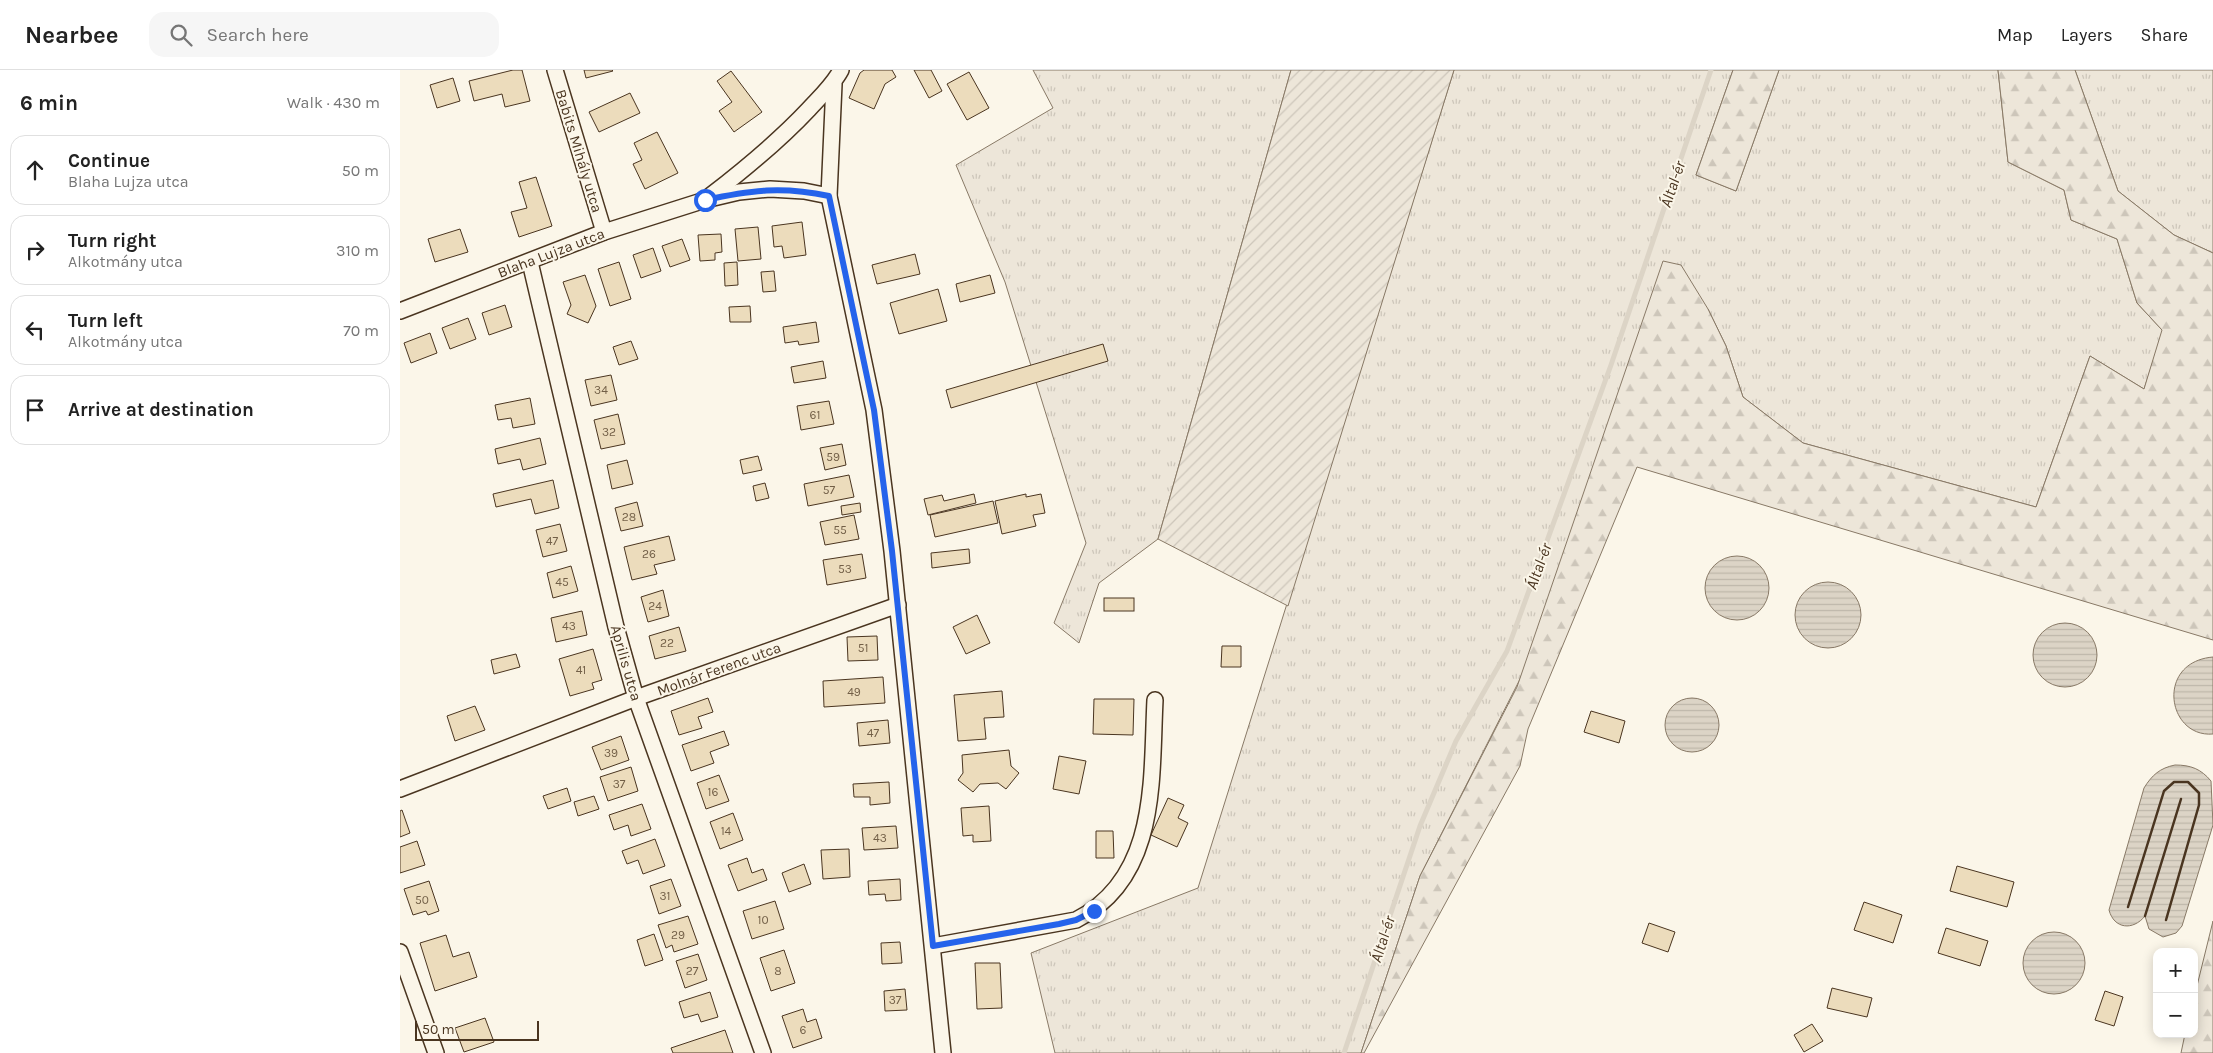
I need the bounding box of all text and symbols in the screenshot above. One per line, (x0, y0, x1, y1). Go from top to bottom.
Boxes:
search box (149, 12, 499, 57)
text: Nearbee (25, 21, 119, 49)
icon: search (167, 21, 195, 49)
text: Search here (207, 24, 309, 46)
text: Map (1997, 24, 2033, 46)
text: Layers (2061, 24, 2113, 46)
text: Share (2141, 24, 2188, 46)
street label: Babits Mihály utca (552, 87, 606, 215)
text: 6 min (20, 91, 78, 115)
text: Walk · 430 m (287, 93, 380, 112)
text: Continue (68, 150, 150, 172)
icon: ahead (21, 156, 49, 184)
water label: Által-ér (1656, 158, 1689, 210)
text: 50 m (342, 161, 379, 180)
text: Blaha Lujza utca (68, 172, 189, 191)
route start (694, 189, 717, 212)
street label: Blaha Lujza utca (495, 224, 607, 282)
text: Turn right (68, 230, 157, 252)
icon: right (21, 236, 49, 264)
text: 310 m (336, 241, 379, 260)
text: Alkotmány utca (68, 252, 183, 271)
text: Turn left (68, 310, 143, 332)
icon: left (21, 316, 49, 344)
text: 70 m (343, 321, 379, 340)
text: Alkotmány utca (68, 332, 183, 351)
house number: 34 (594, 383, 608, 397)
icon: arrive (21, 396, 49, 424)
text: Arrive at destination (68, 399, 254, 421)
house number: 61 (810, 408, 820, 422)
house number: 32 (602, 425, 616, 439)
house number: 59 (826, 450, 840, 464)
house number: 57 (823, 483, 836, 497)
house number: 28 (622, 510, 636, 524)
house number: 55 (833, 523, 847, 537)
house number: 47 (546, 534, 559, 548)
water label: Által-ér (1521, 540, 1556, 592)
house number: 26 (642, 547, 656, 561)
house number: 53 (838, 562, 852, 576)
house number: 45 (555, 575, 569, 589)
house number: 24 (648, 599, 662, 613)
house number: 43 (562, 619, 576, 633)
street label: Április utca (607, 623, 645, 703)
house number: 22 (660, 636, 674, 650)
street label: Molnár Ferenc utca (654, 638, 784, 700)
house number: 51 (858, 641, 868, 655)
house number: 41 (576, 663, 586, 677)
house number: 49 (847, 685, 861, 699)
house number: 47 (867, 726, 880, 740)
house number: 39 (604, 746, 618, 760)
house number: 37 (613, 777, 626, 791)
house number: 16 (708, 785, 719, 799)
house number: 14 (721, 824, 732, 838)
house number: 43 (873, 831, 887, 845)
house number: 31 (659, 889, 671, 903)
house number: 50 (415, 893, 429, 907)
route end (1083, 900, 1106, 923)
house number: 10 (757, 913, 769, 927)
water label: Által-ér (1366, 913, 1399, 965)
house number: 29 (671, 928, 685, 942)
map controls (2153, 948, 2198, 1038)
button: + (2153, 948, 2198, 993)
house number: 27 (686, 964, 699, 978)
house number: 8 (774, 964, 782, 978)
house number: 37 (889, 993, 902, 1007)
button: − (2153, 993, 2198, 1038)
scale bar (415, 1018, 539, 1041)
text: 50 m (422, 1021, 455, 1038)
house number: 6 (800, 1023, 807, 1037)

